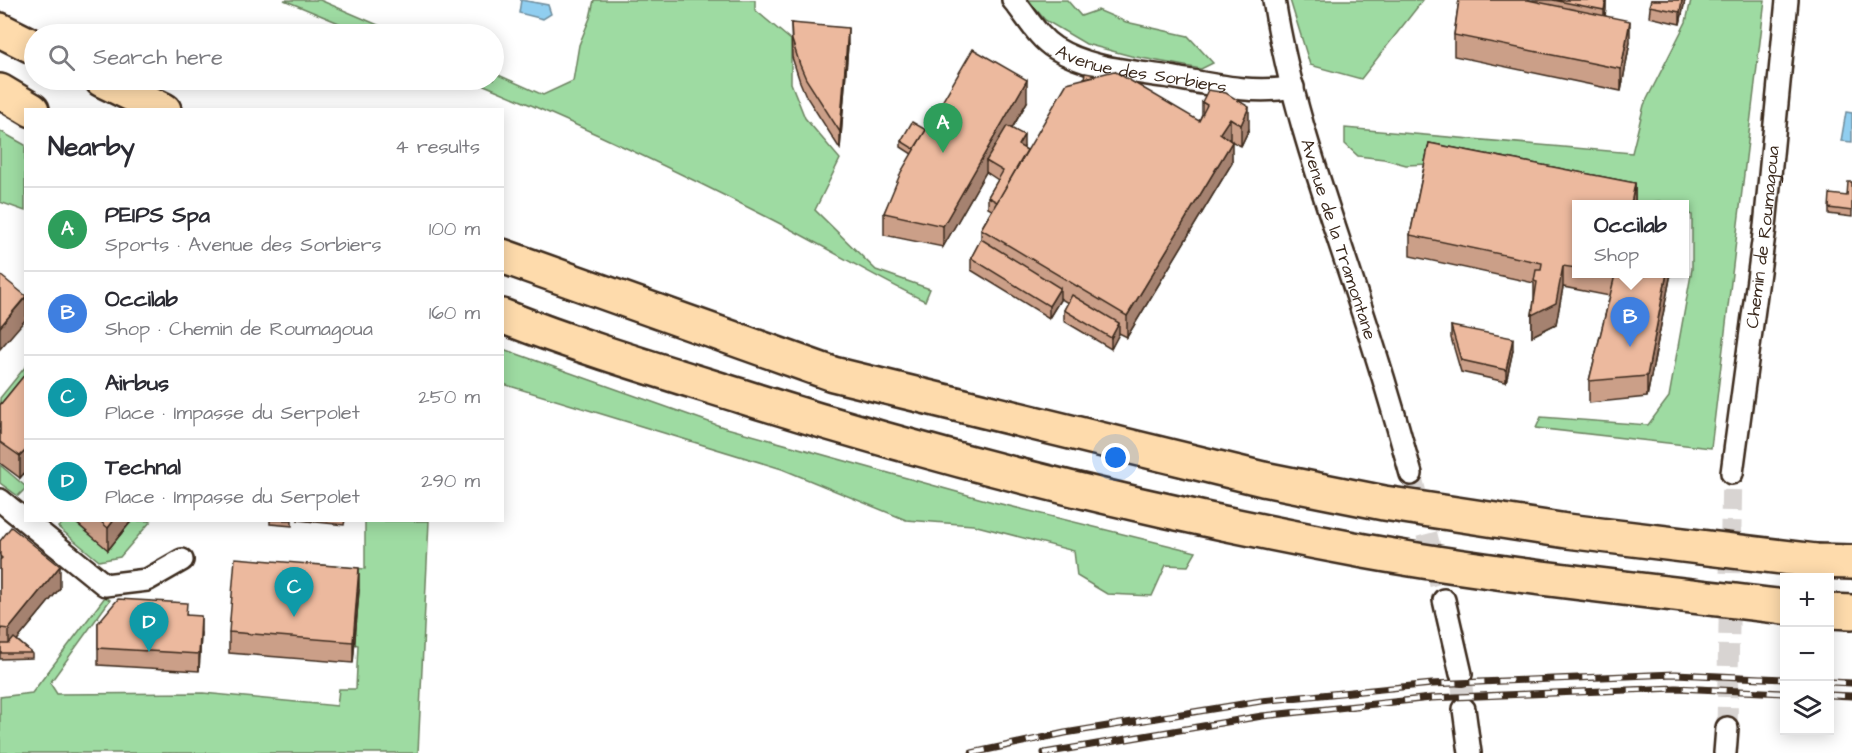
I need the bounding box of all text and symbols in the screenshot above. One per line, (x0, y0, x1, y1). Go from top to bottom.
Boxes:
search box (24, 24, 504, 90)
street label: Avenue des Sorbiers (1051, 39, 1228, 100)
icon: search (45, 41, 78, 74)
text: Search here (93, 42, 223, 73)
pin: A (924, 104, 962, 153)
text: Nearby (48, 129, 135, 165)
text: 4 results (395, 133, 480, 161)
street label: Avenue de la Tramontane (1294, 136, 1383, 343)
street label: Chemin de Roumagoua (1740, 145, 1786, 330)
text: PEIPS Spa (105, 200, 210, 231)
popup (1572, 200, 1689, 278)
text: Occilab (1594, 210, 1667, 241)
text: A (61, 215, 74, 243)
text: 100 m (429, 215, 480, 243)
text: Sports · Avenue des Sorbiers (105, 231, 382, 259)
text: Shop (1594, 241, 1639, 269)
text: Occilab (105, 284, 178, 315)
pin: B (1610, 298, 1650, 347)
text: B (60, 299, 75, 327)
text: 160 m (429, 299, 480, 327)
text: Shop · Chemin de Roumagoua (105, 315, 373, 343)
text: Airbus (105, 368, 169, 399)
text: C (60, 383, 75, 411)
text: 250 m (418, 383, 480, 411)
text: Place · Impasse du Serpolet (105, 399, 360, 427)
your location (1101, 443, 1130, 472)
text: Technal (105, 452, 181, 483)
text: D (61, 467, 74, 495)
text: 290 m (421, 467, 480, 495)
text: Place · Impasse du Serpolet (105, 483, 360, 511)
pin: C (274, 568, 314, 617)
map controls (1780, 573, 1834, 735)
button: + (1780, 573, 1834, 627)
pin: D (130, 602, 168, 652)
button: − (1780, 627, 1834, 681)
button: layers (1780, 681, 1834, 735)

